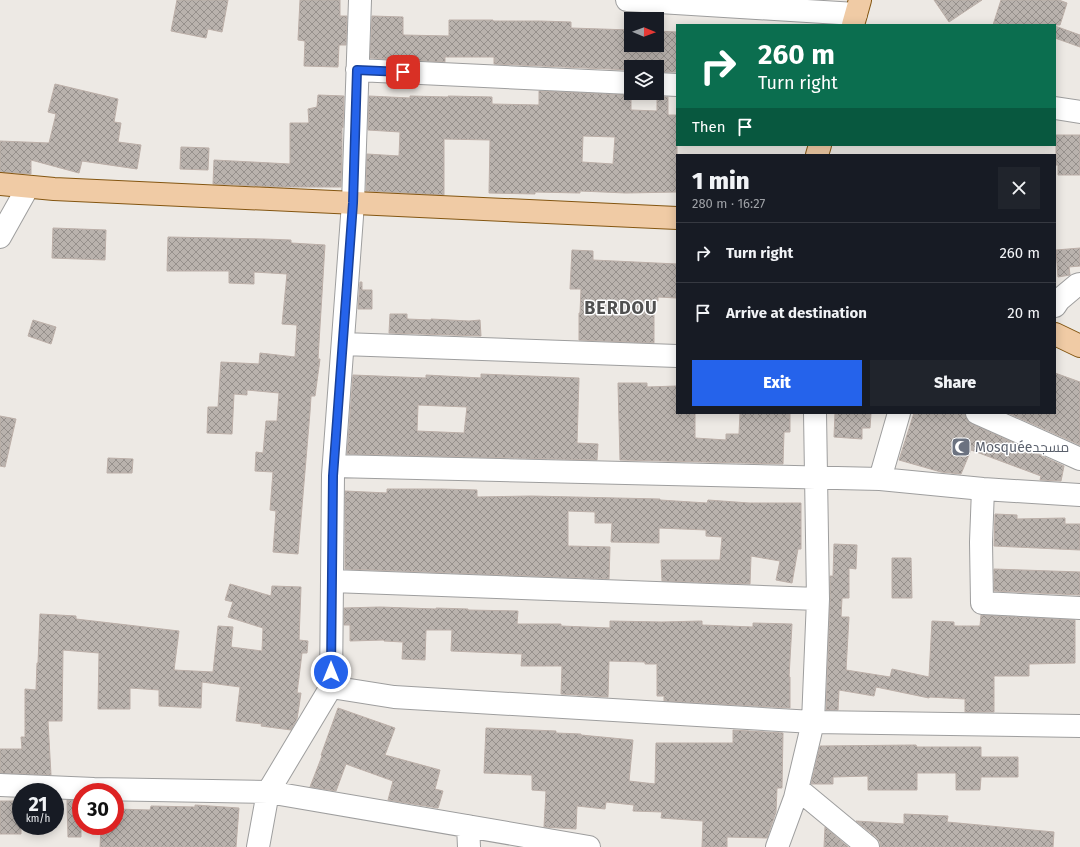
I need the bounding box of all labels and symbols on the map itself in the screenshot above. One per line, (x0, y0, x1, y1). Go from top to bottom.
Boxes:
north arrow (624, 12, 664, 52)
pin (386, 55, 420, 89)
district label: BERDOU (584, 297, 658, 319)
mosque icon: Mosquéeمسجد (950, 436, 972, 458)
place label: Mosquéeمسجد (975, 439, 1069, 456)
position arrow (310, 651, 352, 693)
speed limit sign: 30 (72, 783, 124, 835)

